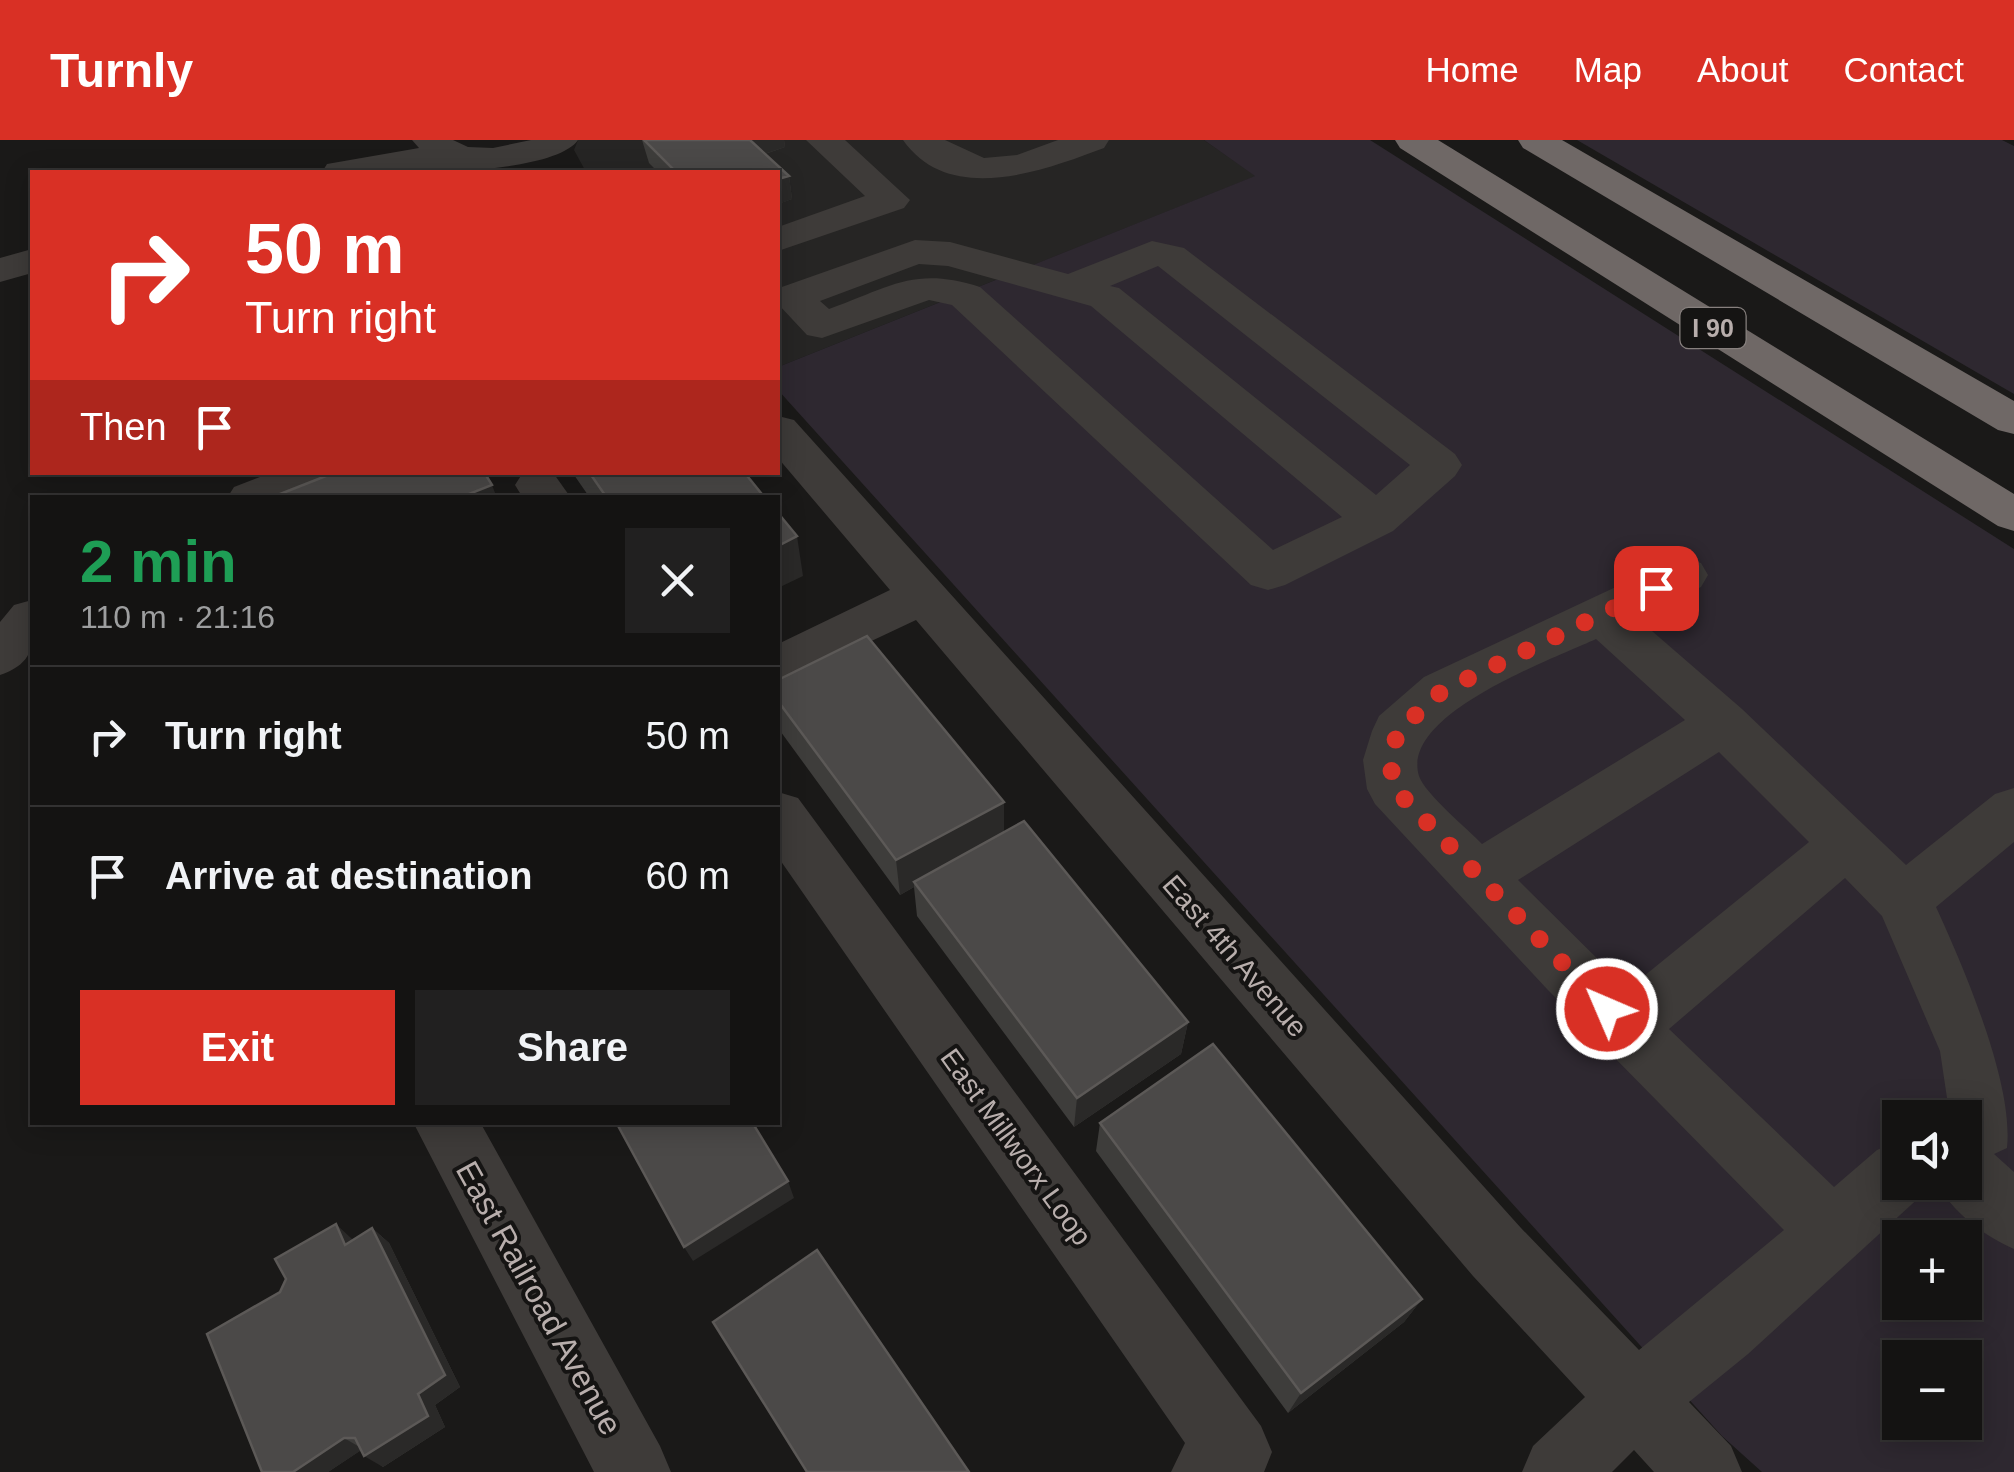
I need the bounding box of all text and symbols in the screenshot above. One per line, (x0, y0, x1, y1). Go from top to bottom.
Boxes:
text: Turnly (50, 44, 193, 97)
text: Home (1425, 50, 1519, 89)
text: Map (1574, 50, 1642, 89)
text: About (1697, 50, 1788, 89)
text: Contact (1843, 50, 1964, 89)
icon: right (80, 210, 210, 340)
text: 50 m (245, 210, 405, 288)
text: Turn right (245, 292, 436, 343)
road number: I 90 (1680, 308, 1746, 348)
icon: arrive (187, 400, 242, 455)
text: Then (80, 406, 167, 448)
text: 2 min (80, 528, 237, 595)
button: close (625, 528, 730, 633)
pin (1614, 546, 1699, 631)
icon: arrive (1629, 561, 1684, 616)
text: 110 m · 21:16 (80, 599, 275, 635)
icon: right (80, 709, 135, 764)
text: Turn right (165, 715, 342, 757)
text: 50 m (646, 715, 730, 757)
icon: arrive (80, 849, 135, 904)
text: Arrive at destination (165, 855, 532, 897)
text: 60 m (646, 855, 730, 897)
street label: East 4th Avenue (1157, 869, 1313, 1043)
position arrow (1555, 957, 1659, 1061)
button: Exit (80, 990, 395, 1105)
button: Share (415, 990, 730, 1105)
street label: East Millworx Loop (934, 1043, 1098, 1251)
map controls (1882, 1100, 1982, 1440)
button: sound (1882, 1100, 1982, 1200)
street label: East Railroad Avenue (449, 1155, 629, 1441)
button: + (1882, 1220, 1982, 1320)
button: − (1882, 1340, 1982, 1440)

